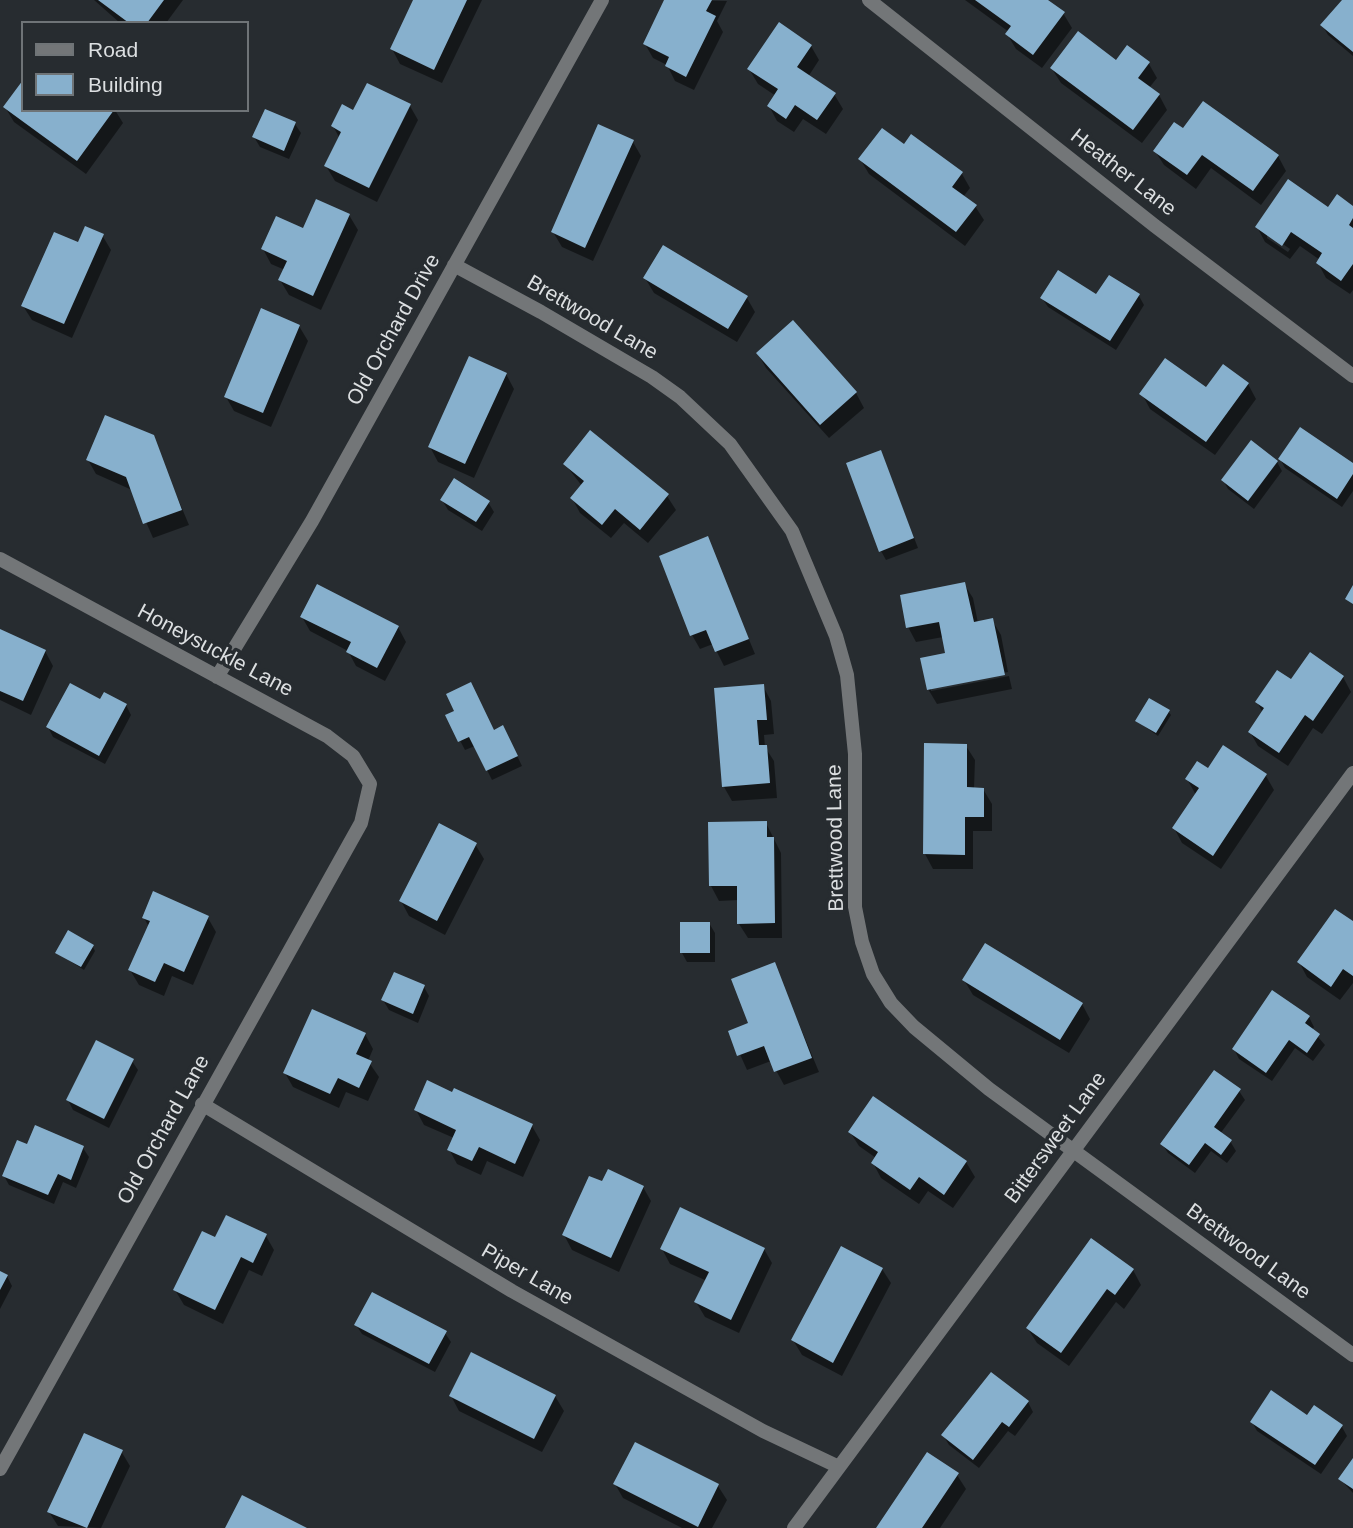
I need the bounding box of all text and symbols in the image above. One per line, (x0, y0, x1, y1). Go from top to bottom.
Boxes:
legend (21, 21, 248, 112)
text: Road (88, 38, 138, 61)
text: Building (88, 73, 163, 96)
street label: Heather Lane (1065, 124, 1181, 222)
street label: Old Orchard Drive (342, 250, 446, 410)
street label: Brettwood Lane (522, 270, 662, 366)
street label: Honeysuckle Lane (133, 599, 297, 703)
street label: Brettwood Lane (822, 764, 850, 912)
street label: Old Orchard Lane (113, 1051, 215, 1209)
street label: Bittersweet Lane (1000, 1067, 1112, 1209)
street label: Brettwood Lane (1181, 1199, 1315, 1305)
street label: Piper Lane (477, 1239, 577, 1311)

